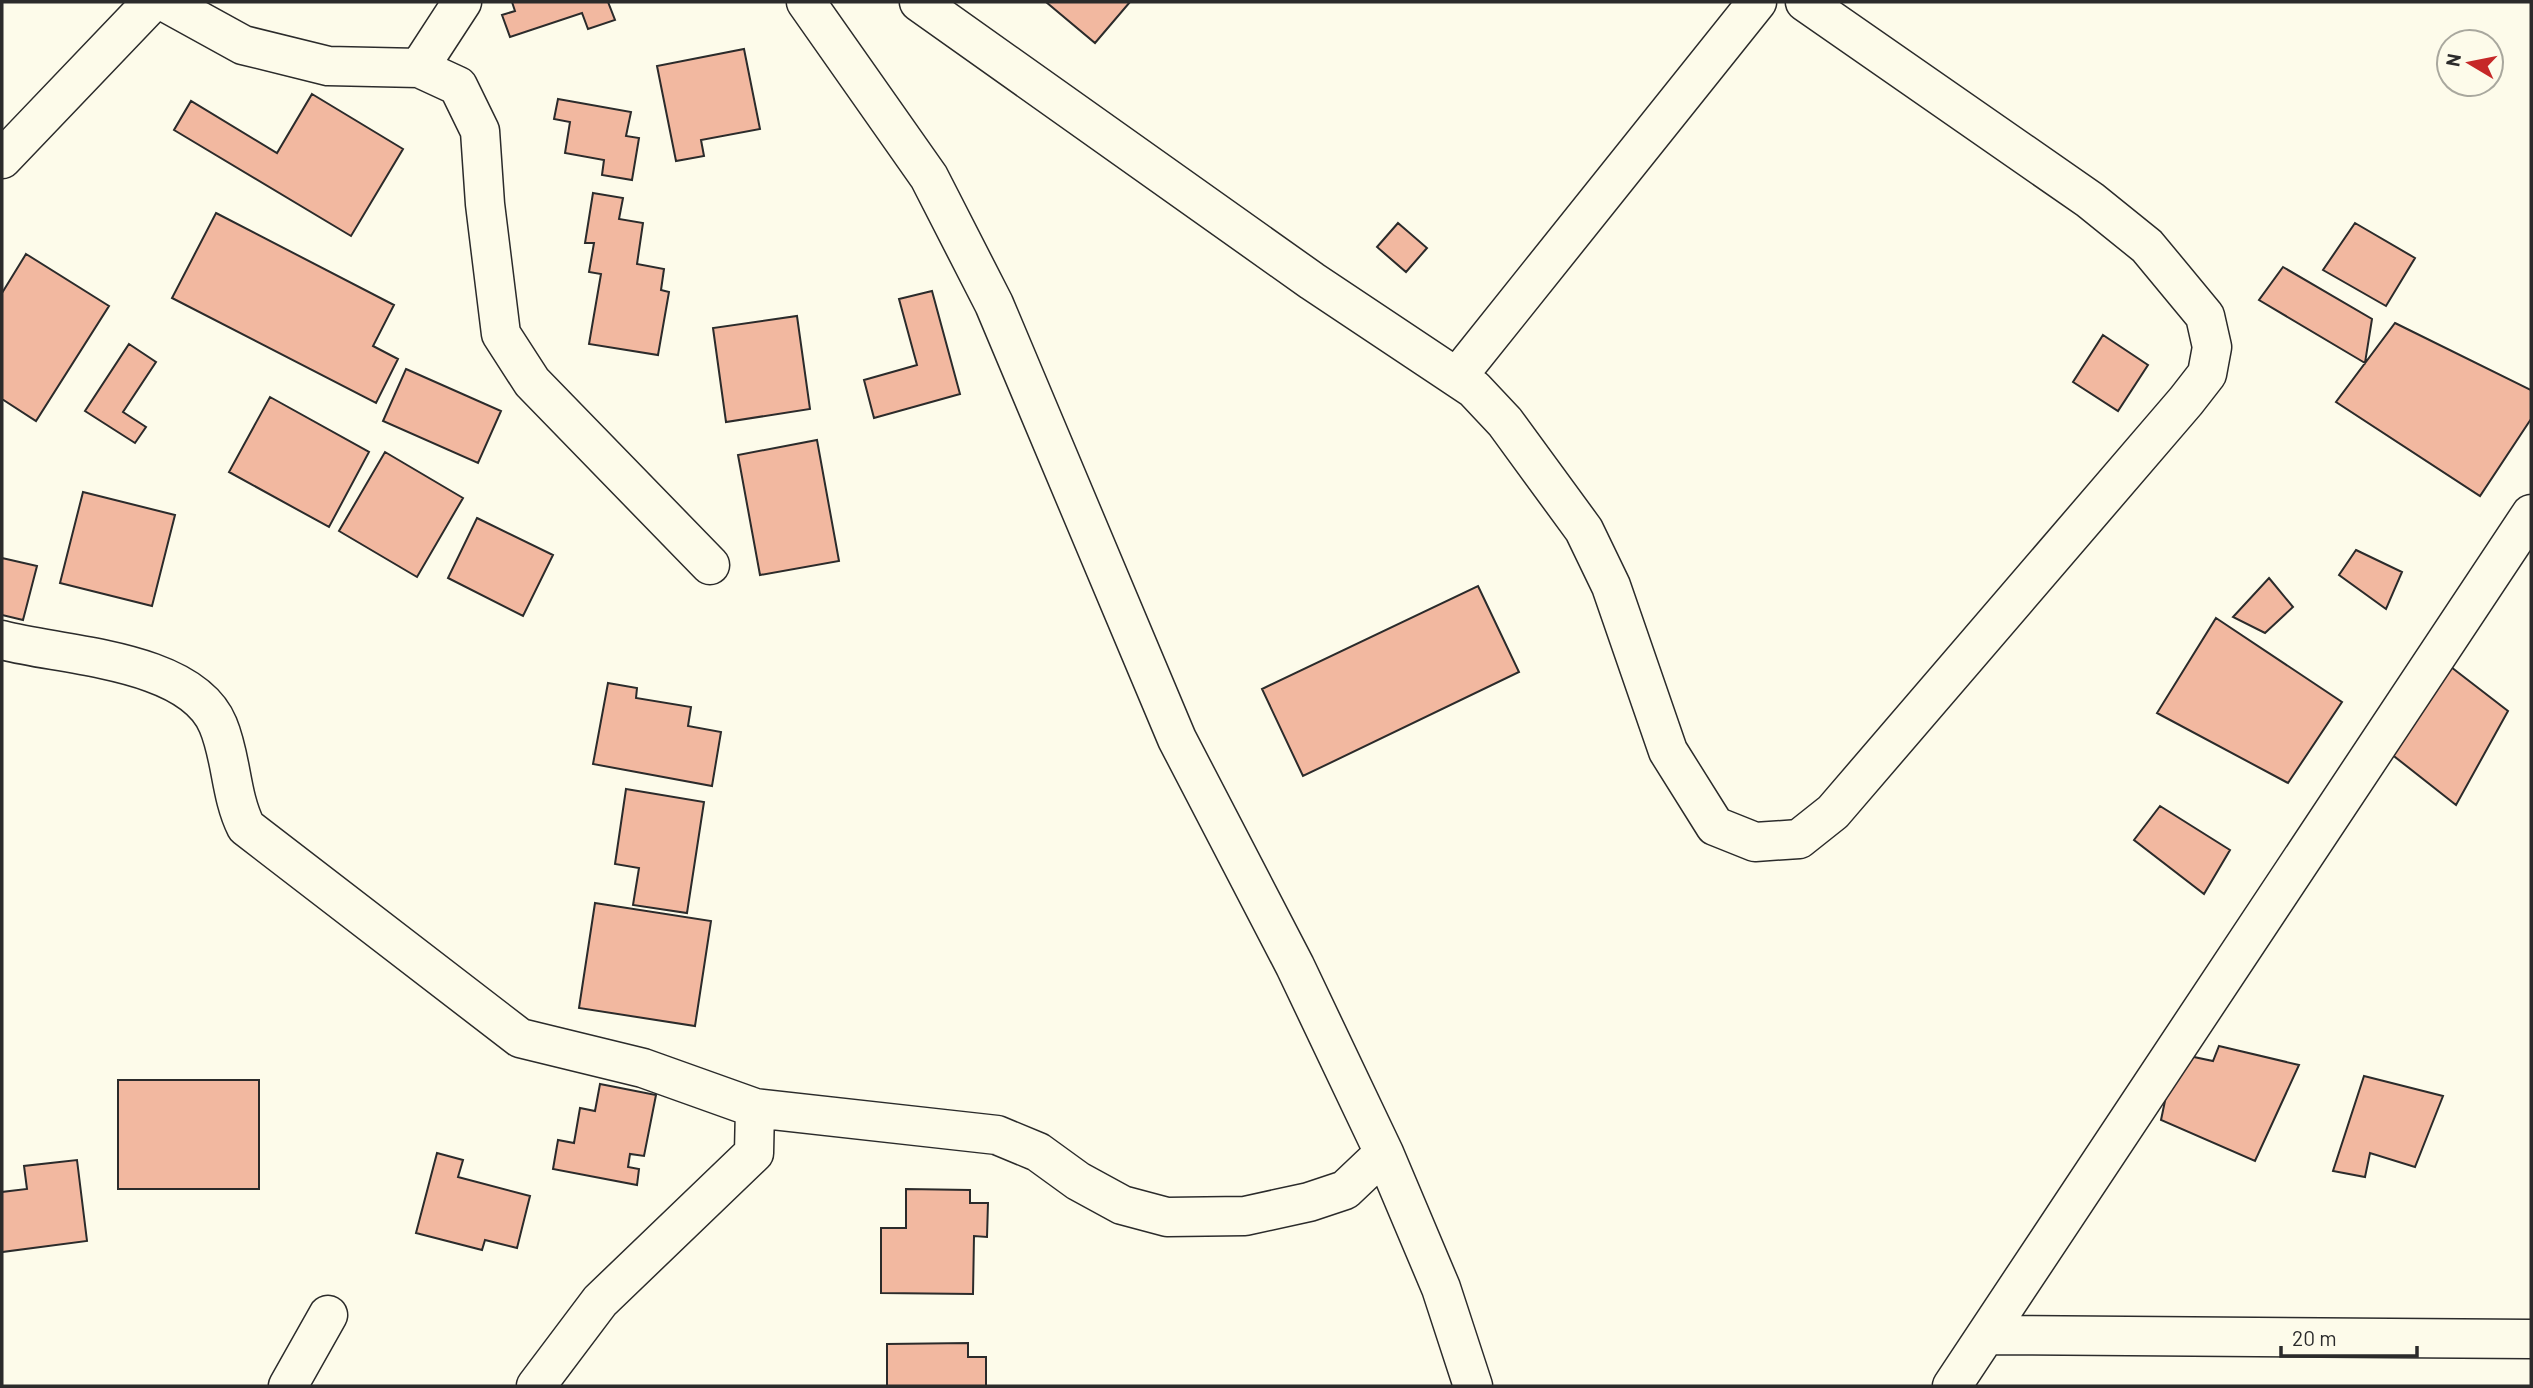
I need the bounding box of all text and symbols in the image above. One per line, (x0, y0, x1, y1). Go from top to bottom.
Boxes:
north arrow (2435, 28, 2505, 98)
text: N (2440, 52, 2465, 68)
scale bar (2281, 1314, 2418, 1358)
text: 20 m (2292, 1325, 2337, 1350)

